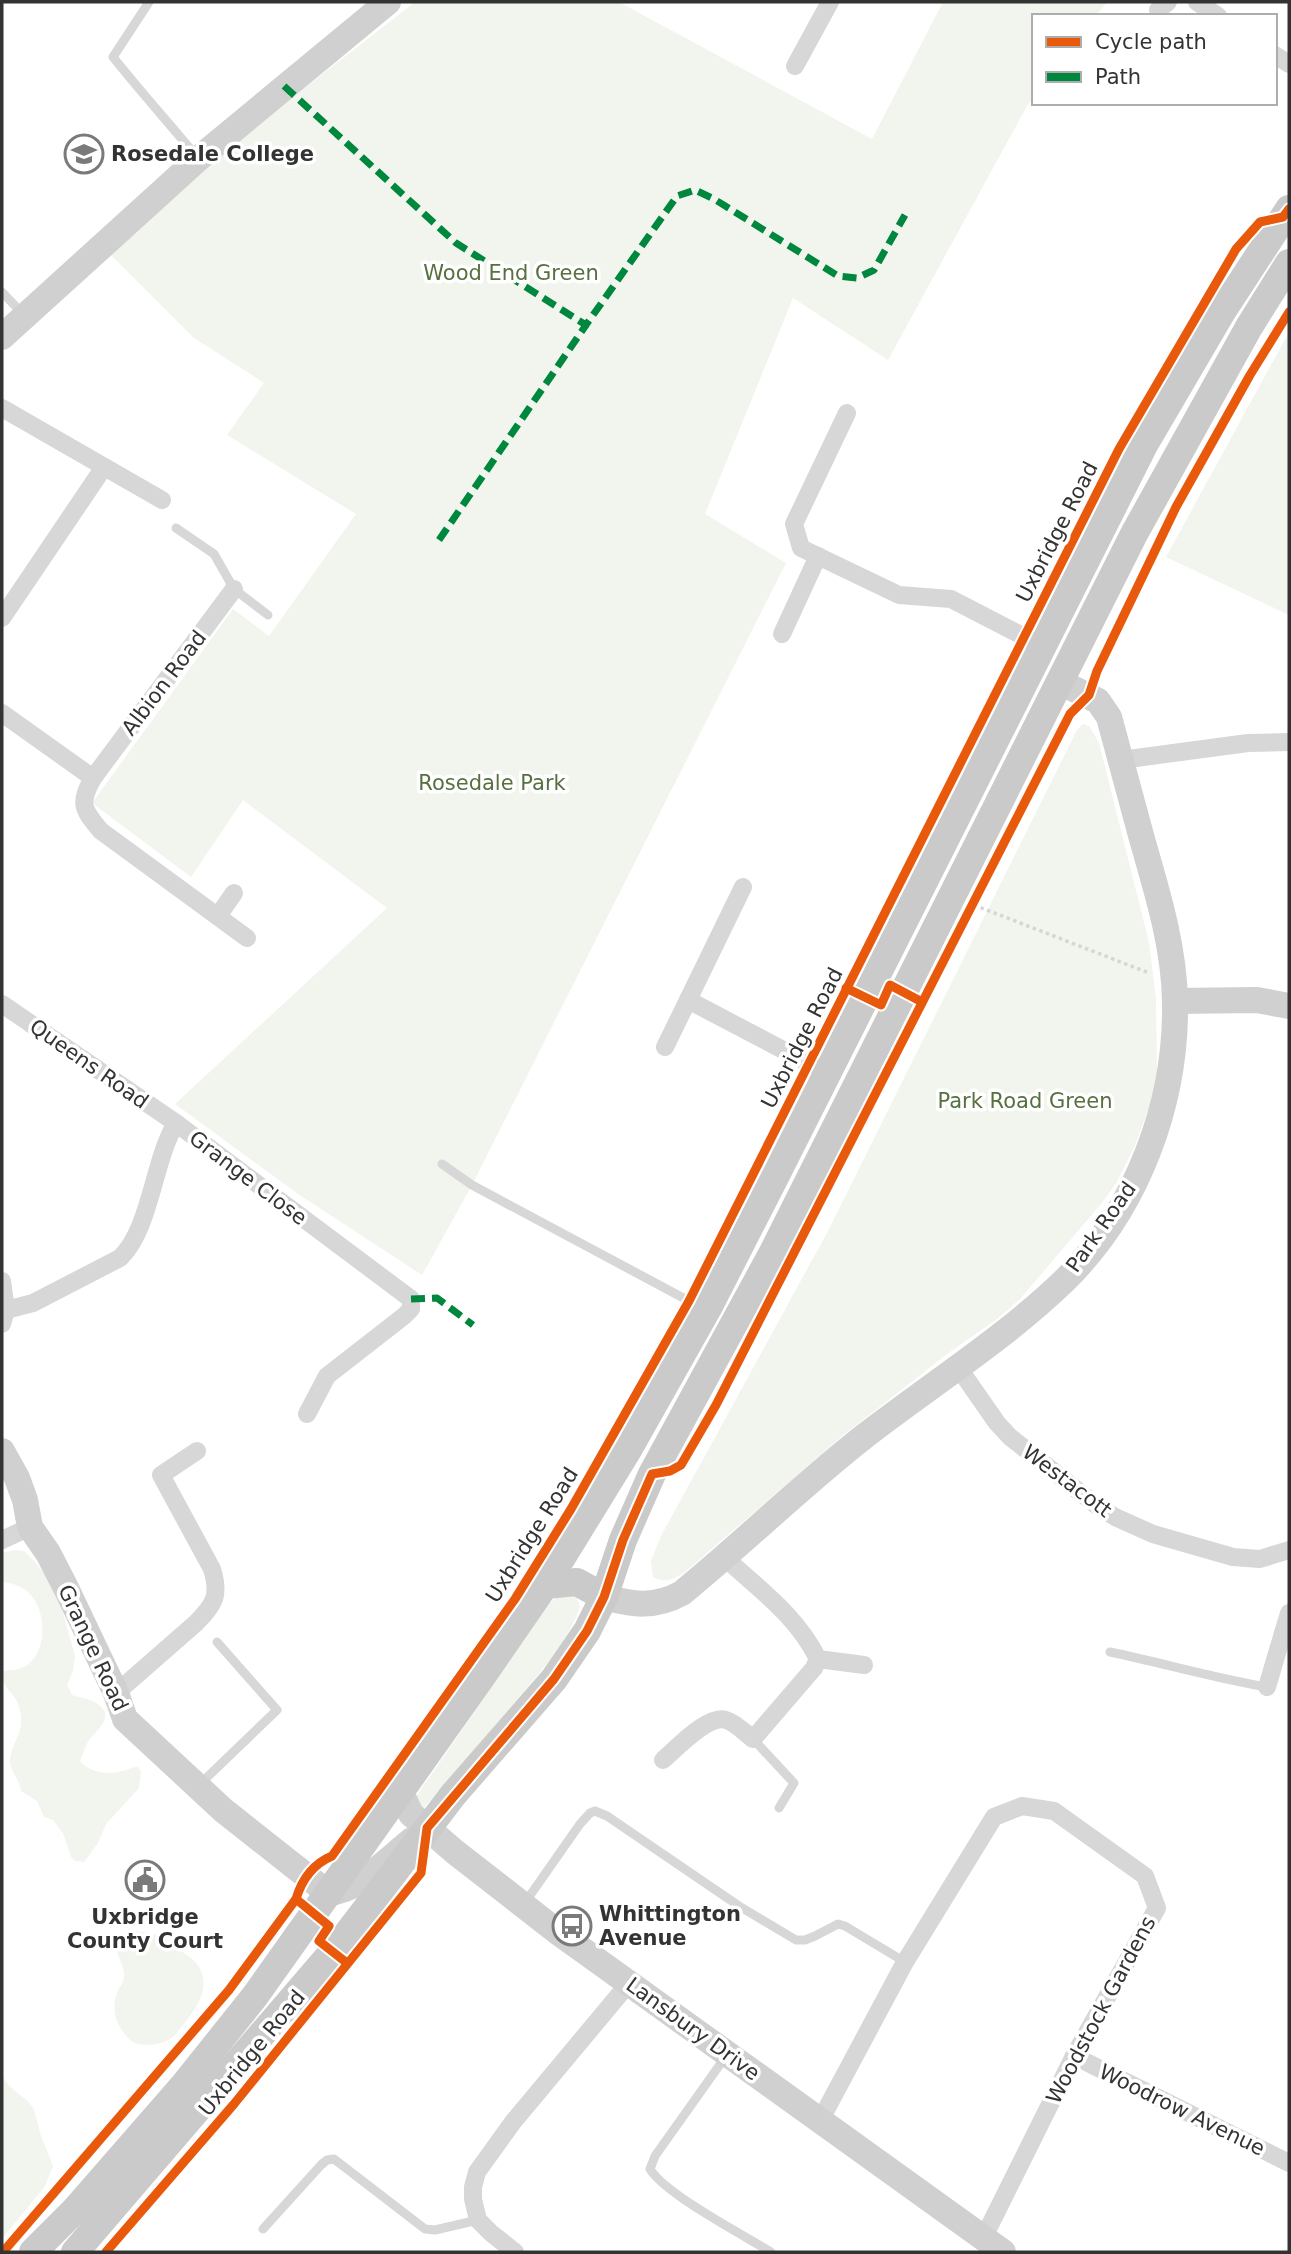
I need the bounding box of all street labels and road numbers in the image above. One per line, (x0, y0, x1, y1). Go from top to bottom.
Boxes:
street label: Uxbridge Road (1011, 458, 1103, 606)
street label: Albion Road (117, 626, 211, 740)
street label: Uxbridge Road (756, 964, 848, 1112)
street label: Queens Road (25, 1014, 153, 1114)
street label: Grange Close (184, 1126, 312, 1230)
street label: Park Road (1061, 1177, 1141, 1277)
street label: Westacott (1018, 1440, 1116, 1522)
street label: Uxbridge Road (481, 1463, 583, 1607)
street label: Grange Road (53, 1581, 133, 1715)
street label: Woodstock Gardens (1041, 1912, 1161, 2108)
street label: Lansbury Drive (622, 1973, 764, 2085)
street label: Uxbridge Road (194, 1985, 310, 2121)
street label: Woodrow Avenue (1095, 2059, 1269, 2161)

